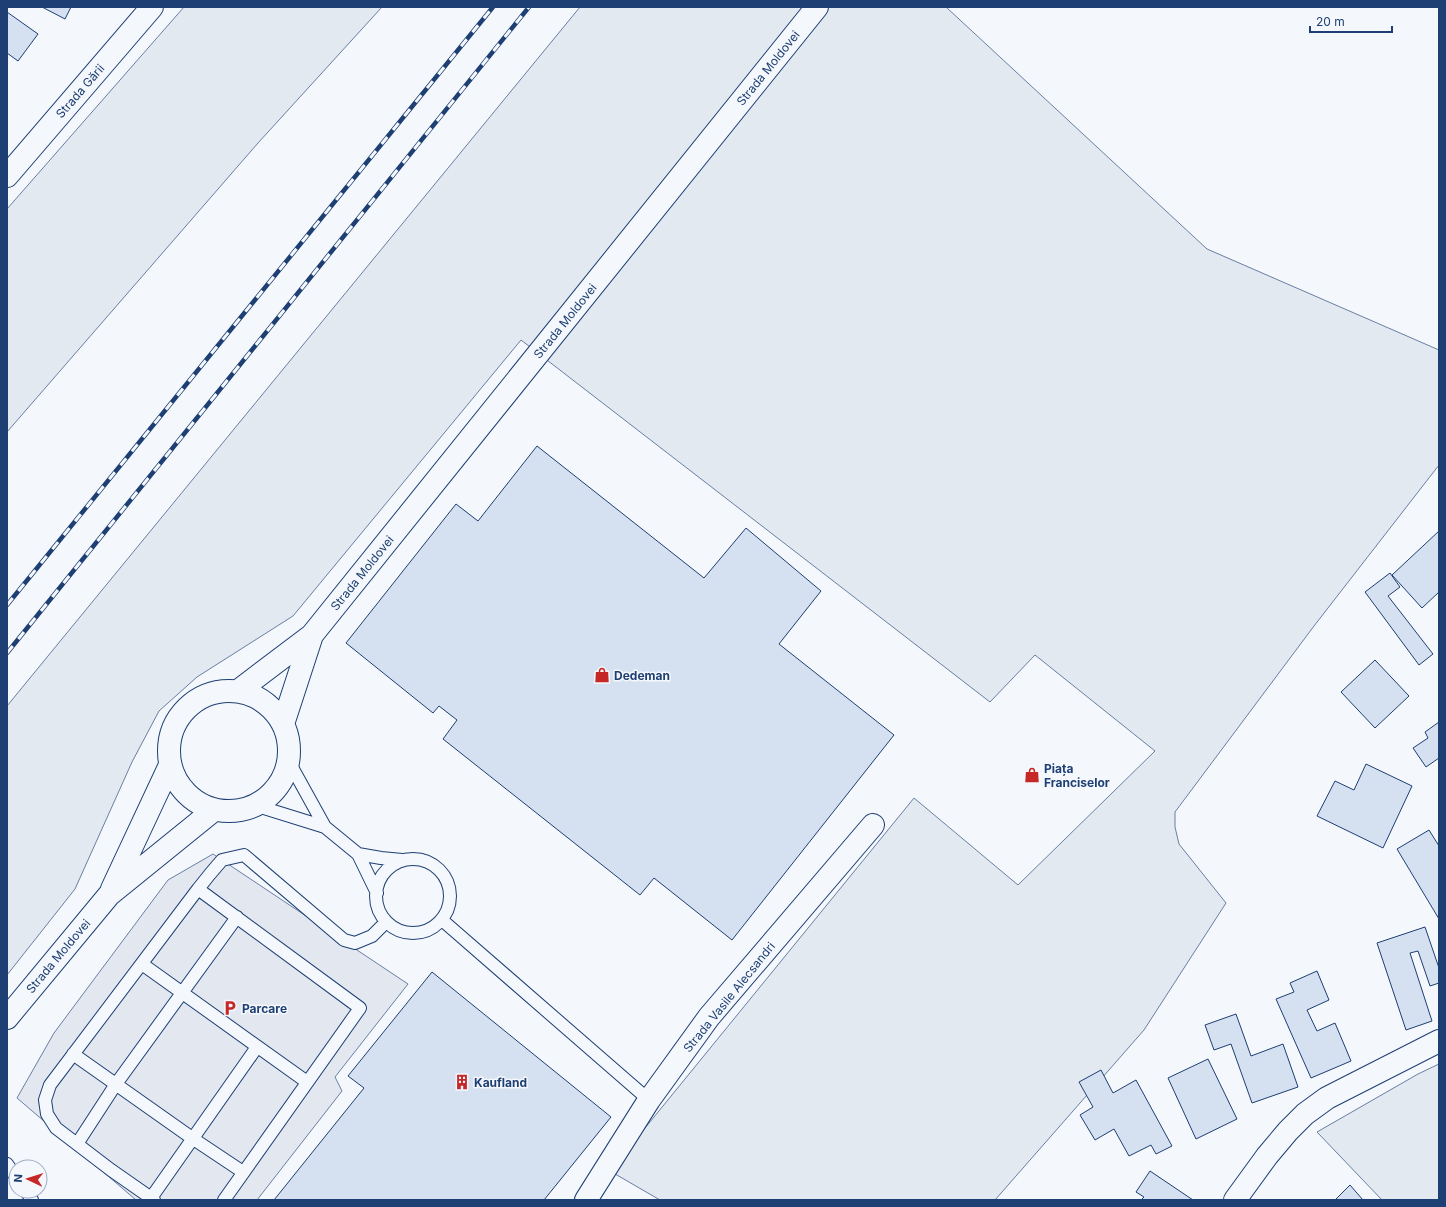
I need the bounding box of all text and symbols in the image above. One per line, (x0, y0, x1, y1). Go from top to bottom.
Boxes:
scale bar (1310, 8, 1392, 34)
text: 20 m (1316, 14, 1345, 29)
street label: Strada Moldovei (733, 27, 803, 108)
street label: Strada Gării (53, 61, 108, 121)
street label: Strada Moldovei (530, 280, 600, 361)
street label: Strada Moldovei (327, 532, 397, 613)
shop icon: Dedeman (593, 666, 611, 684)
place label: Dedeman (614, 668, 670, 683)
place label: Piața Franciselor (1044, 761, 1110, 790)
shop icon: Piața Franciselor (1023, 766, 1041, 784)
street label: Strada Moldovei (23, 916, 93, 996)
street label: Strada Vasile Alecsandri (680, 939, 778, 1055)
parking icon: Parcare (221, 999, 239, 1017)
place label: Parcare (242, 1001, 287, 1016)
building icon: Kaufland (453, 1073, 471, 1091)
place label: Kaufland (474, 1075, 527, 1090)
north arrow (8, 1159, 48, 1199)
text: N (11, 1174, 25, 1183)

